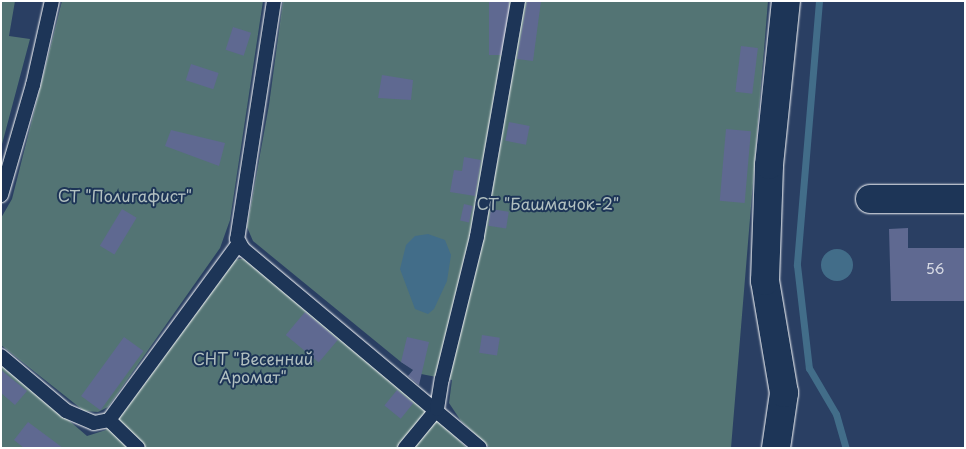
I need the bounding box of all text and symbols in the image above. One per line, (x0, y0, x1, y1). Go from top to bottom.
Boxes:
park label: СТ "Полигафист" (58, 185, 192, 205)
park label: СТ "Башмачок-2" (476, 193, 620, 213)
house number: 56 (926, 261, 944, 277)
park label: СНТ "Весенний Аромат" (193, 348, 313, 386)

